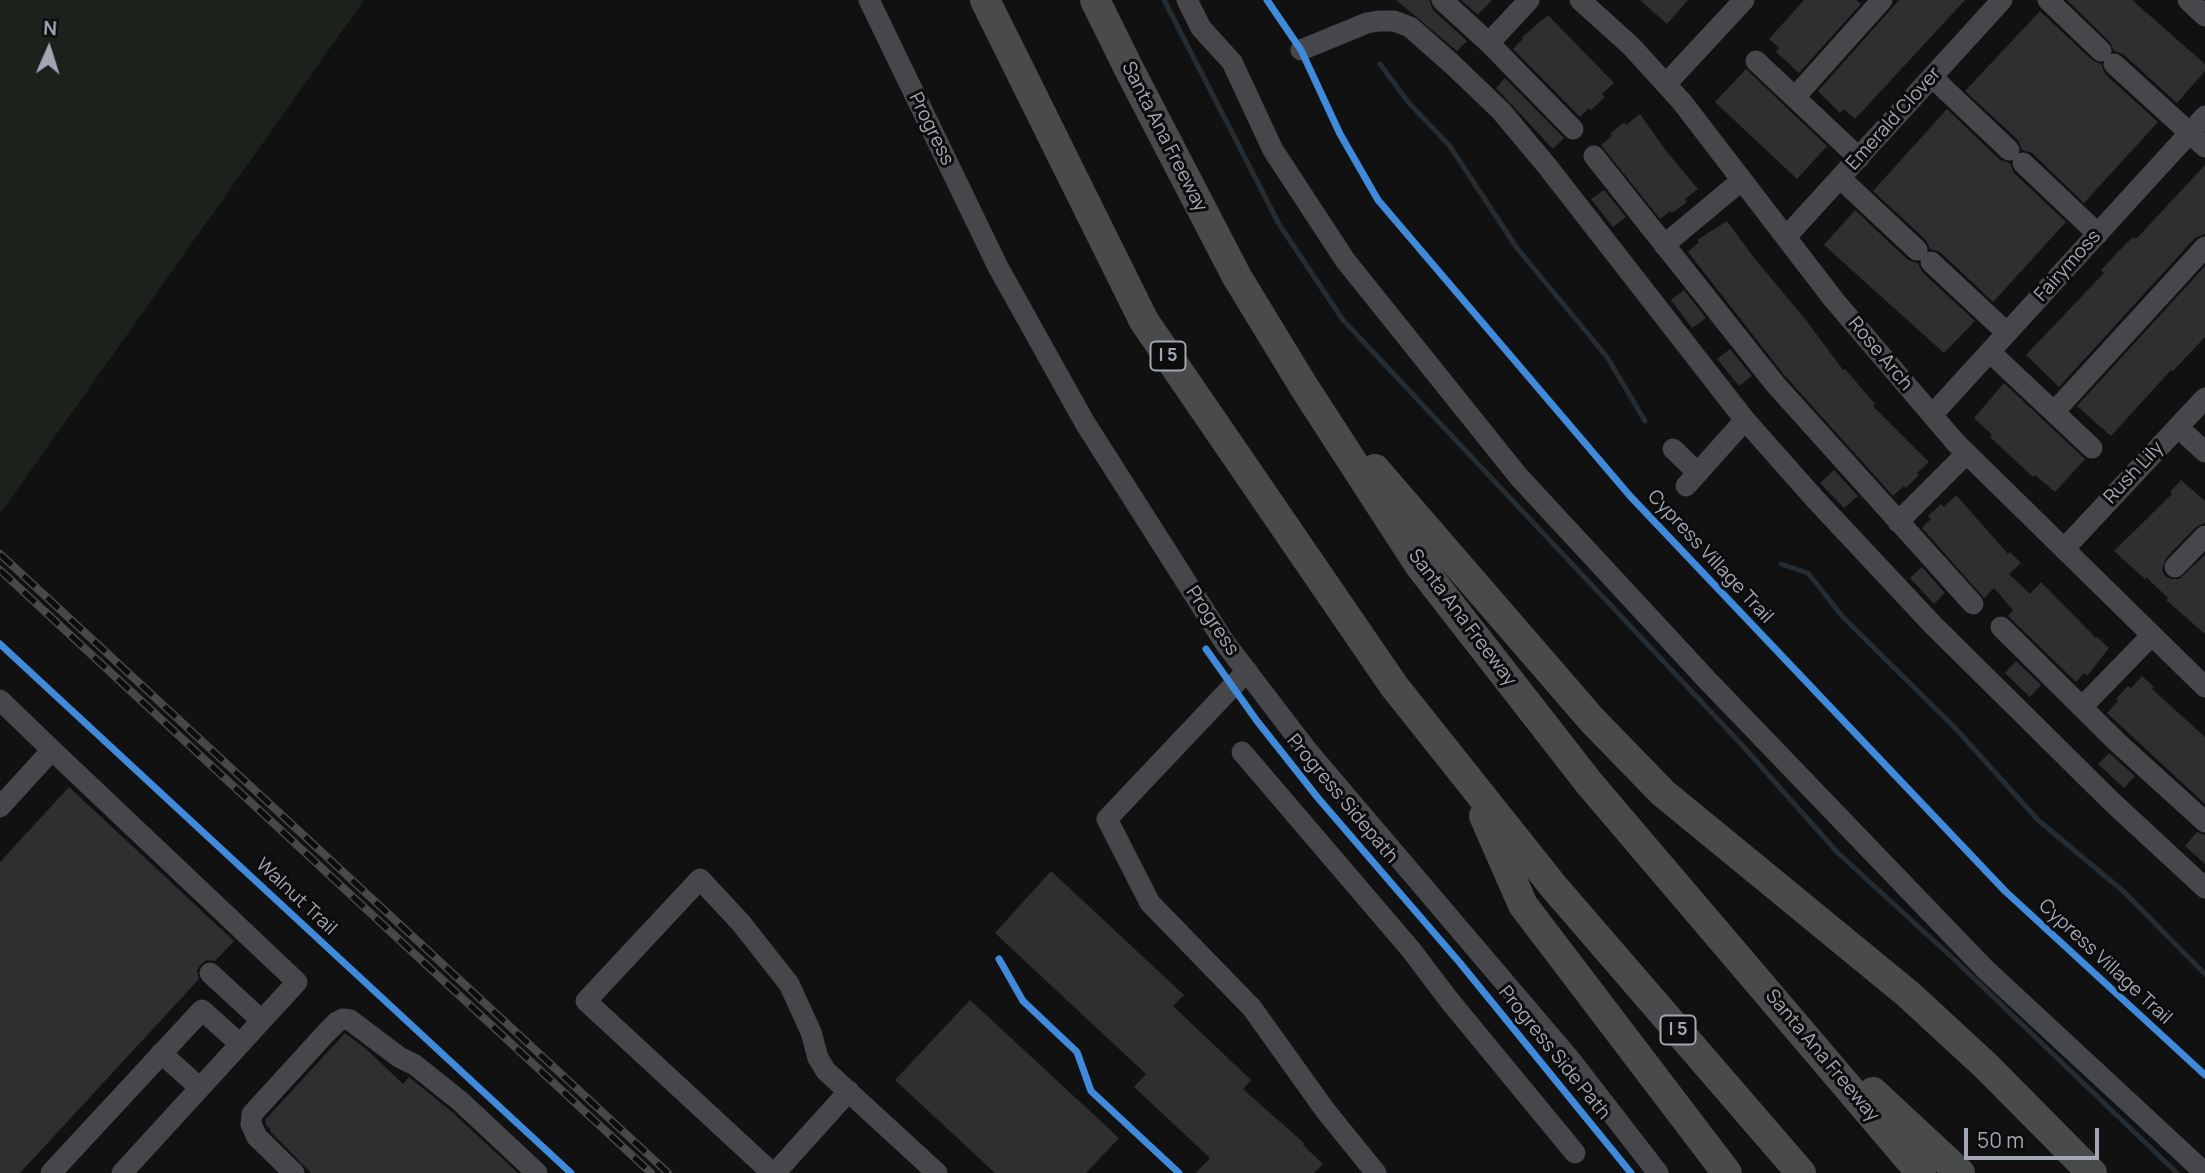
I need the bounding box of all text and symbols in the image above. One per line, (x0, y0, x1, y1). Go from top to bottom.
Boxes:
north arrow (14, 14, 84, 84)
text: N (43, 15, 58, 41)
street label: Santa Ana Freeway (1116, 58, 1212, 216)
street label: Emerald Clover (1842, 63, 1946, 175)
street label: Progress (904, 89, 958, 169)
street label: Fairymoss (2030, 226, 2106, 306)
street label: Rose Arch (1843, 313, 1917, 395)
road number: I 5 (1150, 342, 1186, 370)
street label: Rush Lily (2099, 437, 2169, 509)
street label: Cypress Village Trail (1642, 486, 1778, 628)
street label: Santa Ana Freeway (1403, 545, 1521, 691)
street label: Progress (1181, 582, 1243, 660)
street label: Progress Sidepath (1282, 730, 1402, 868)
street label: Walnut Trail (251, 854, 341, 940)
street label: Cypress Village Trail (2034, 894, 2176, 1030)
street label: Progress Side Path (1493, 982, 1615, 1124)
street label: Santa Ana Freeway (1760, 985, 1884, 1127)
road number: I 5 (1660, 1015, 1696, 1044)
scale bar (1967, 1114, 2102, 1158)
text: 50 m (1977, 1126, 2024, 1154)

